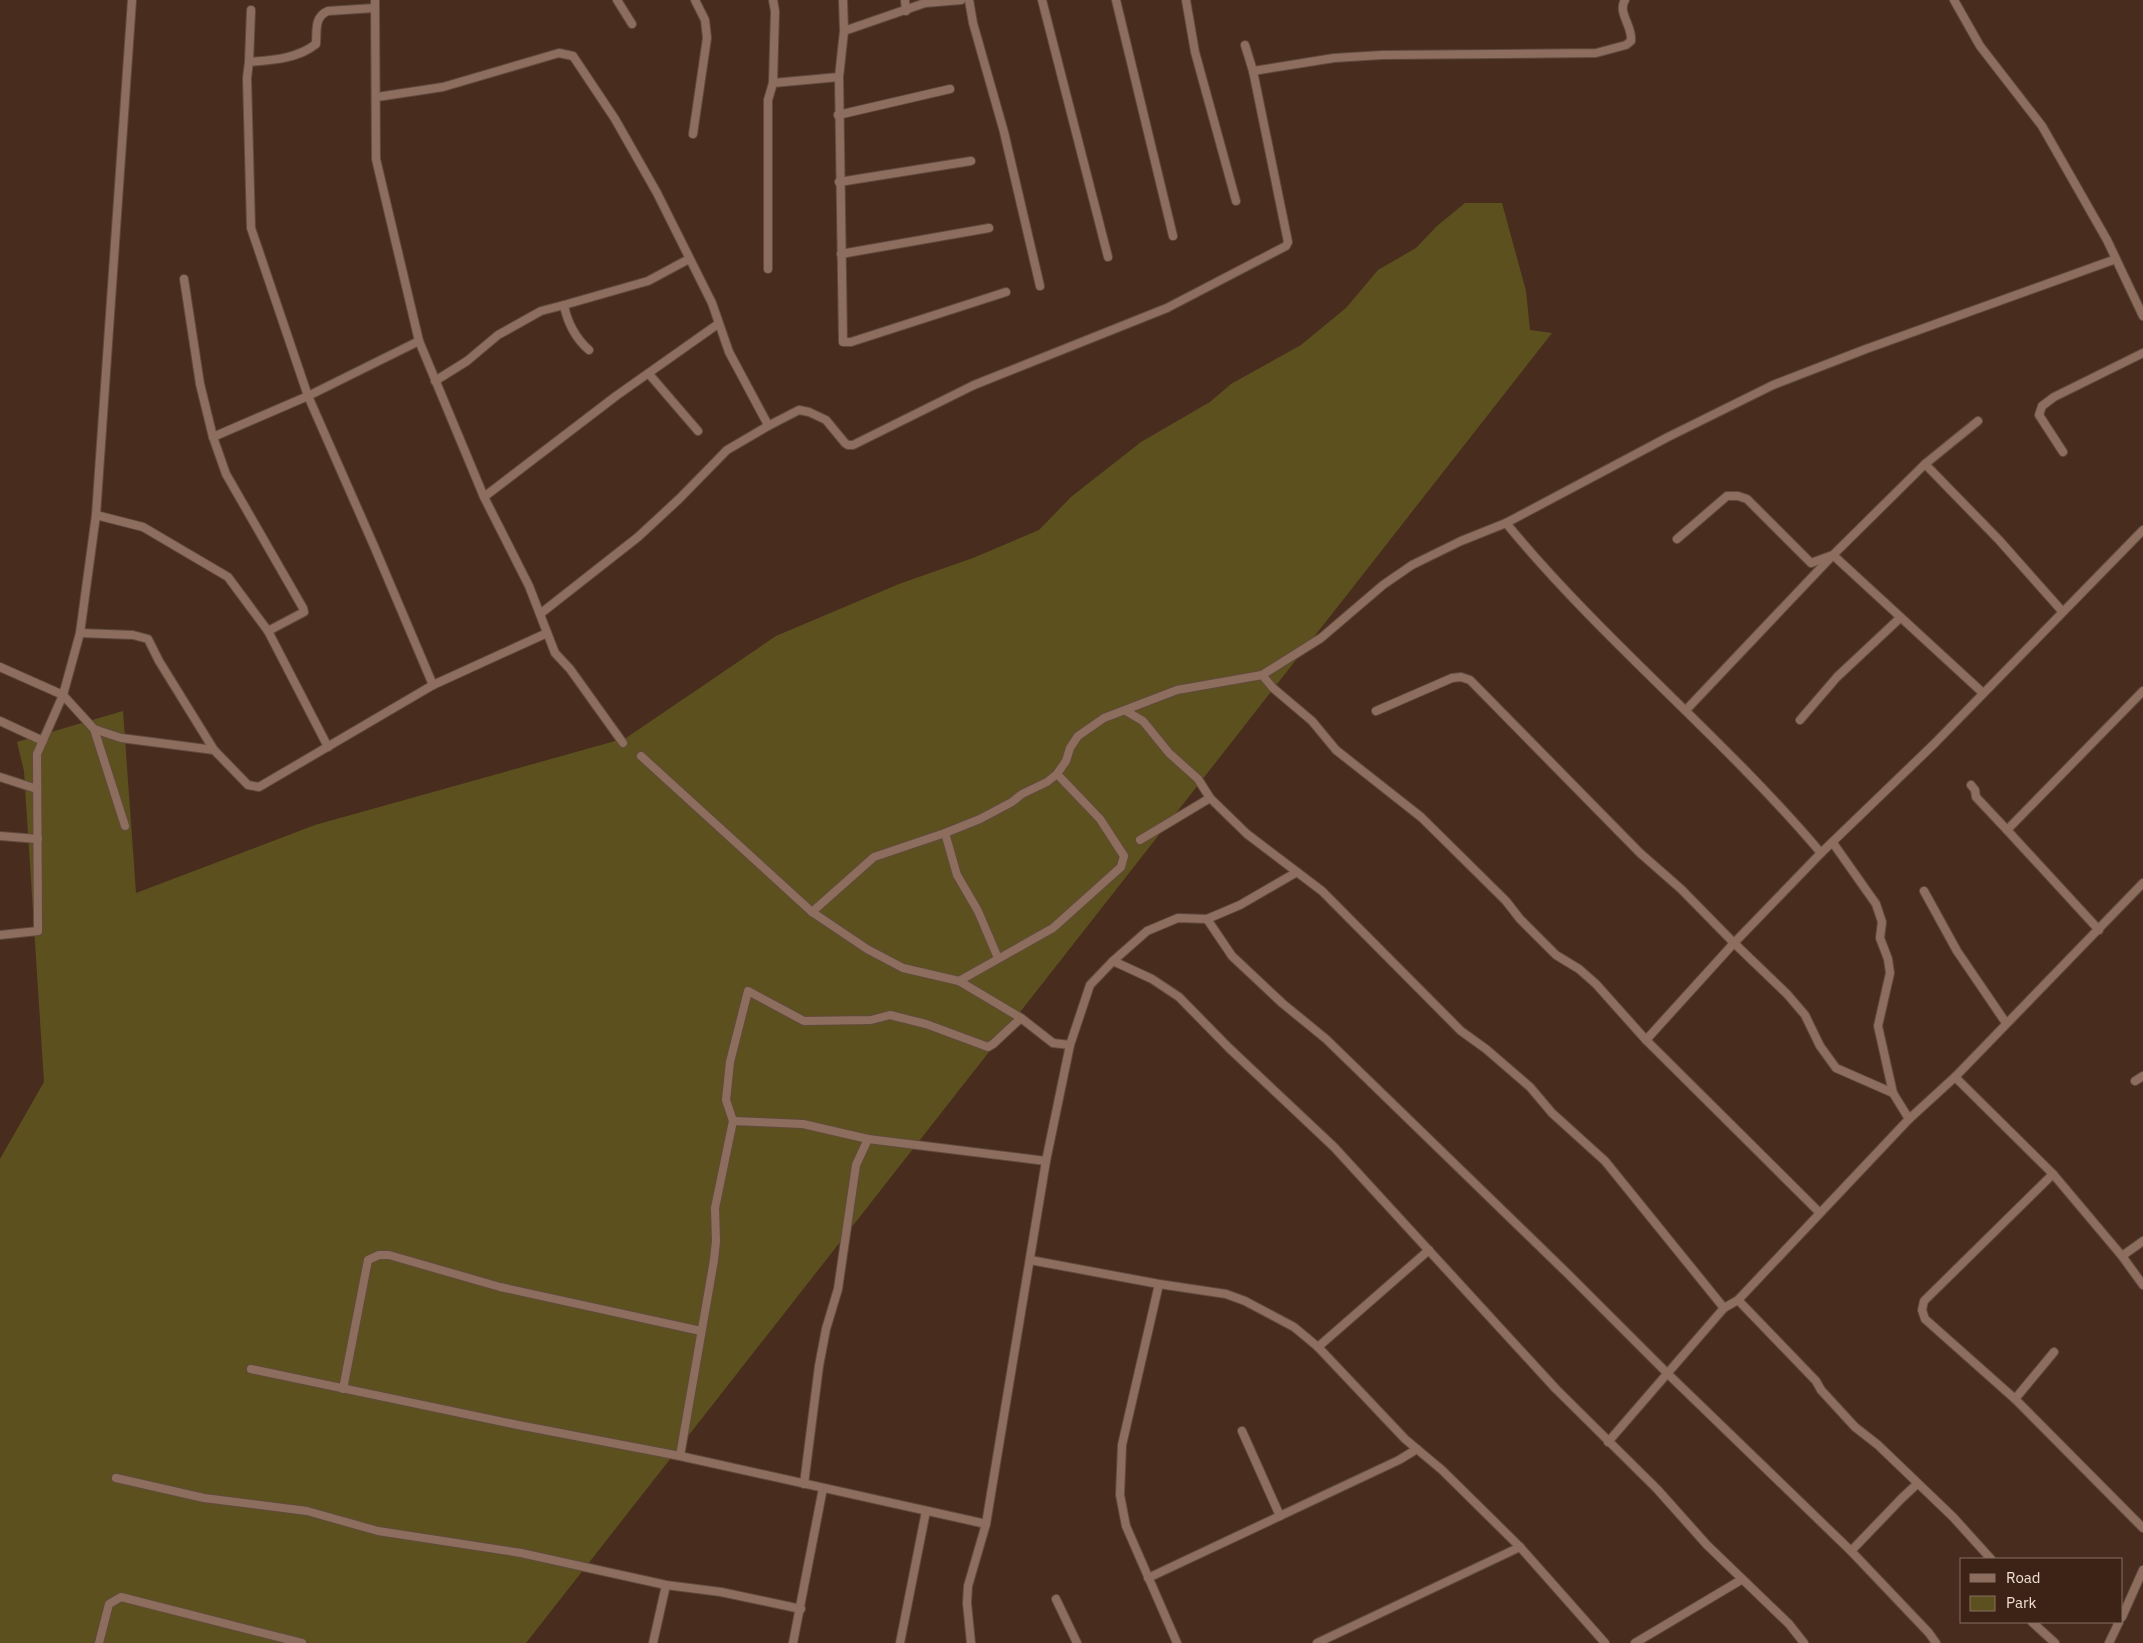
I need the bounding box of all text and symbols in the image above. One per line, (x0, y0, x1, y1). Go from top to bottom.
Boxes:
legend (1960, 1558, 2123, 1623)
text: Road (2006, 1568, 2041, 1587)
text: Park (2006, 1593, 2036, 1612)

